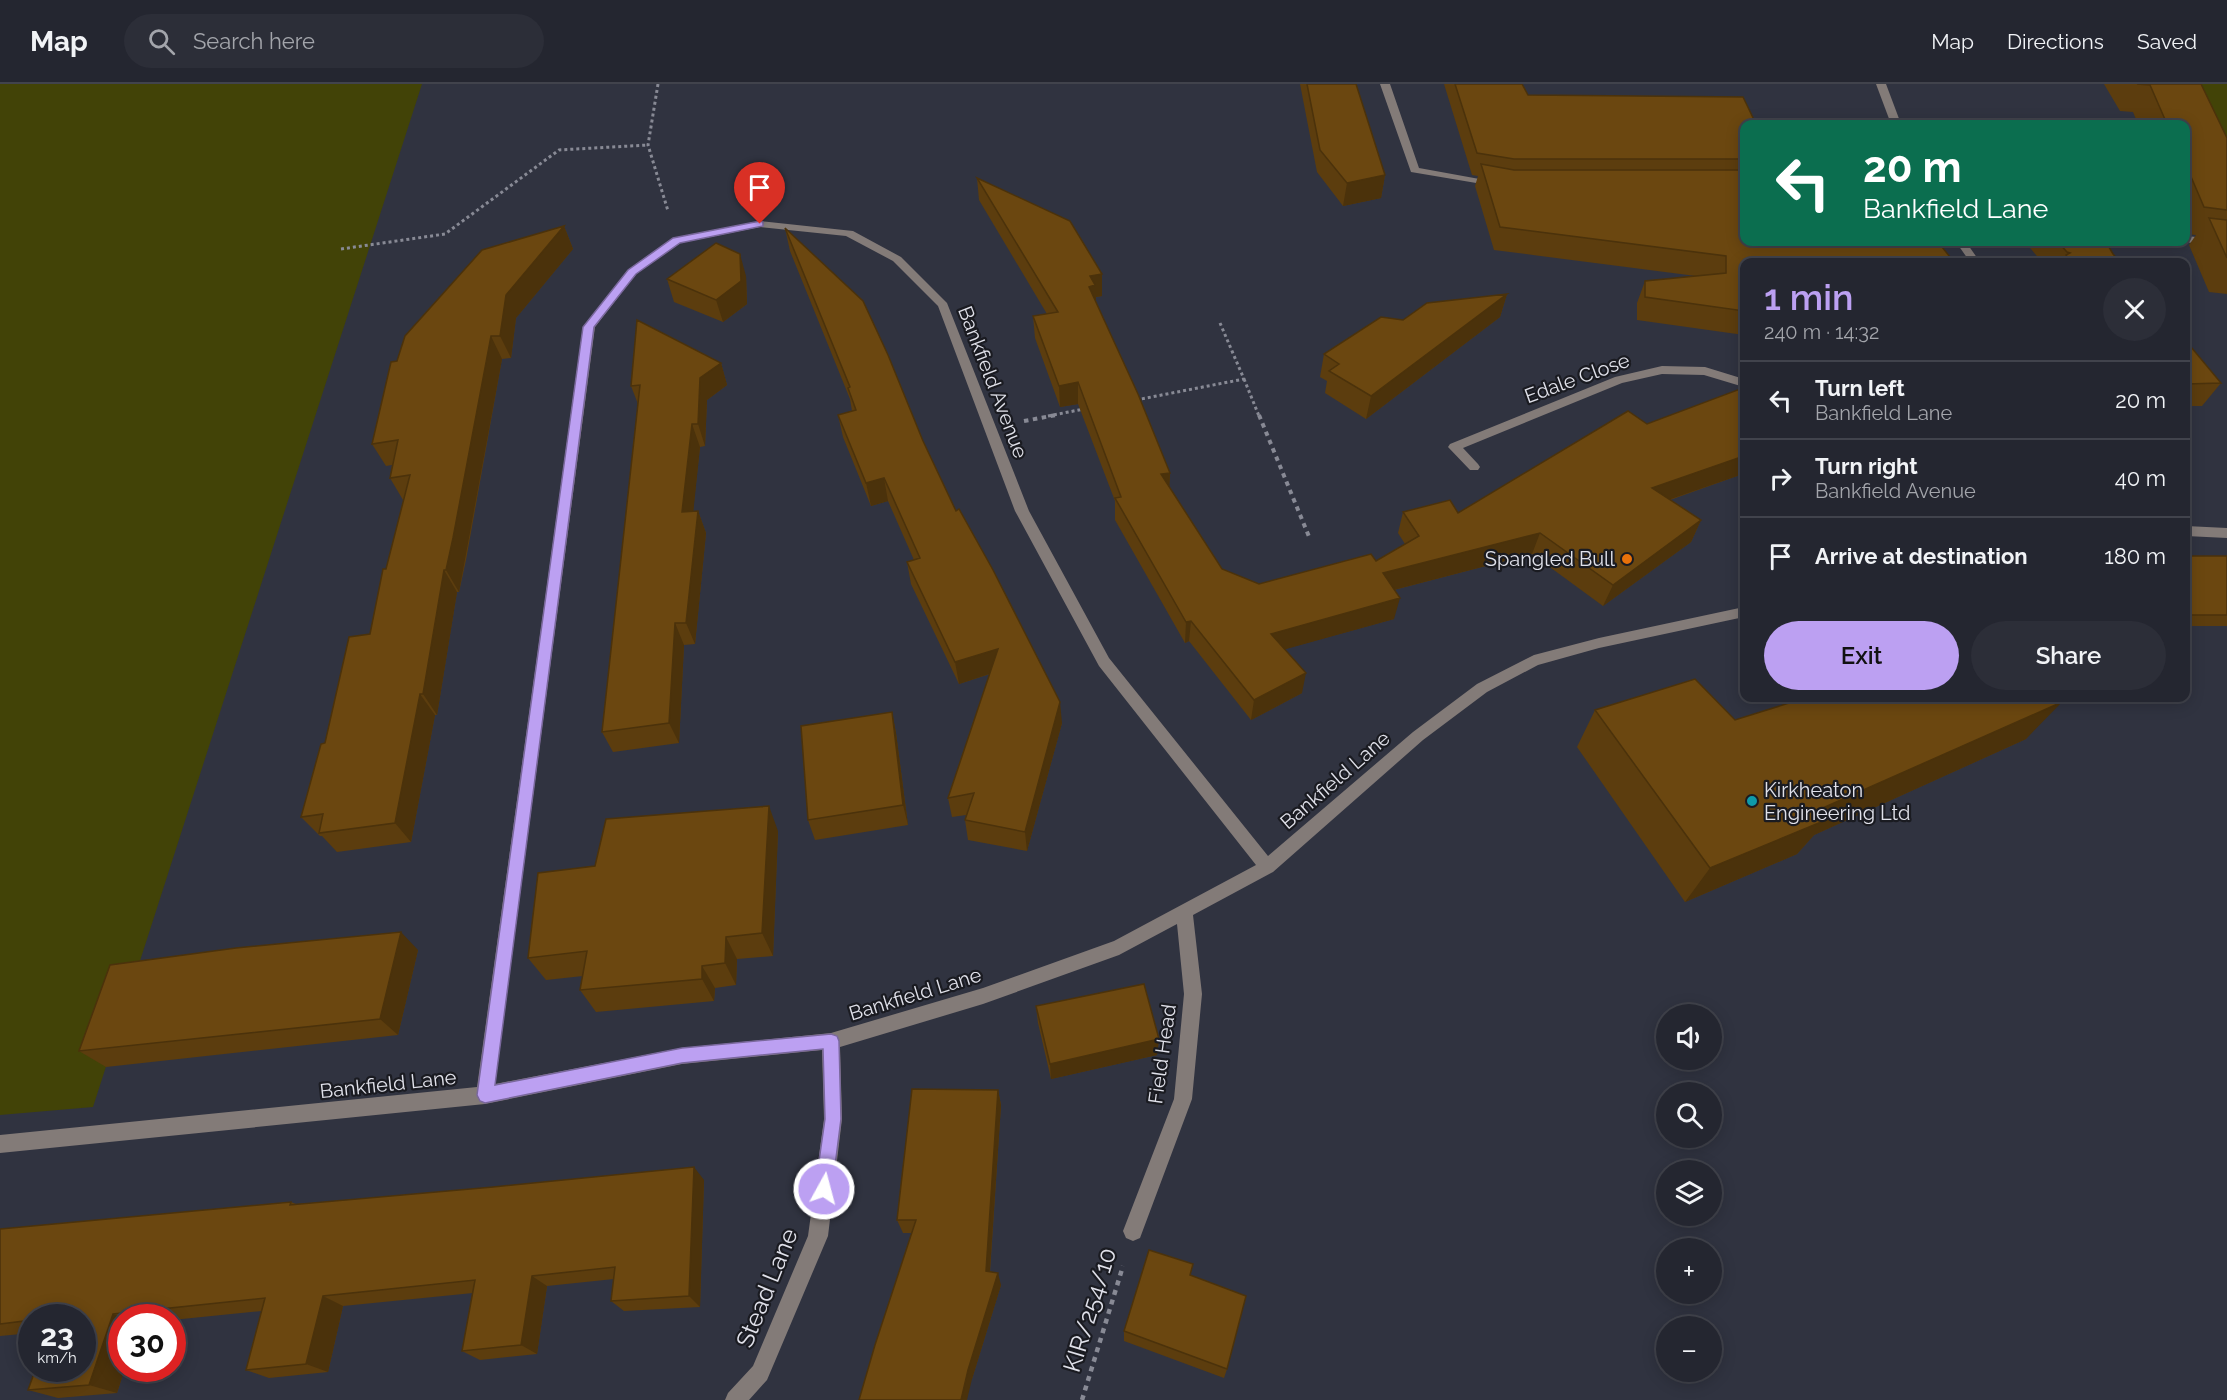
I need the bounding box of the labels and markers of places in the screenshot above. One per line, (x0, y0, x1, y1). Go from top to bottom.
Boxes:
pin (734, 162, 785, 224)
place label: Spangled Bull (1485, 547, 1616, 571)
marker: Spangled Bull (1620, 552, 1634, 566)
place label: Kirkheaton Engineering Ltd (1764, 778, 1911, 825)
marker: Kirkheaton Engineering Ltd (1745, 794, 1759, 808)

